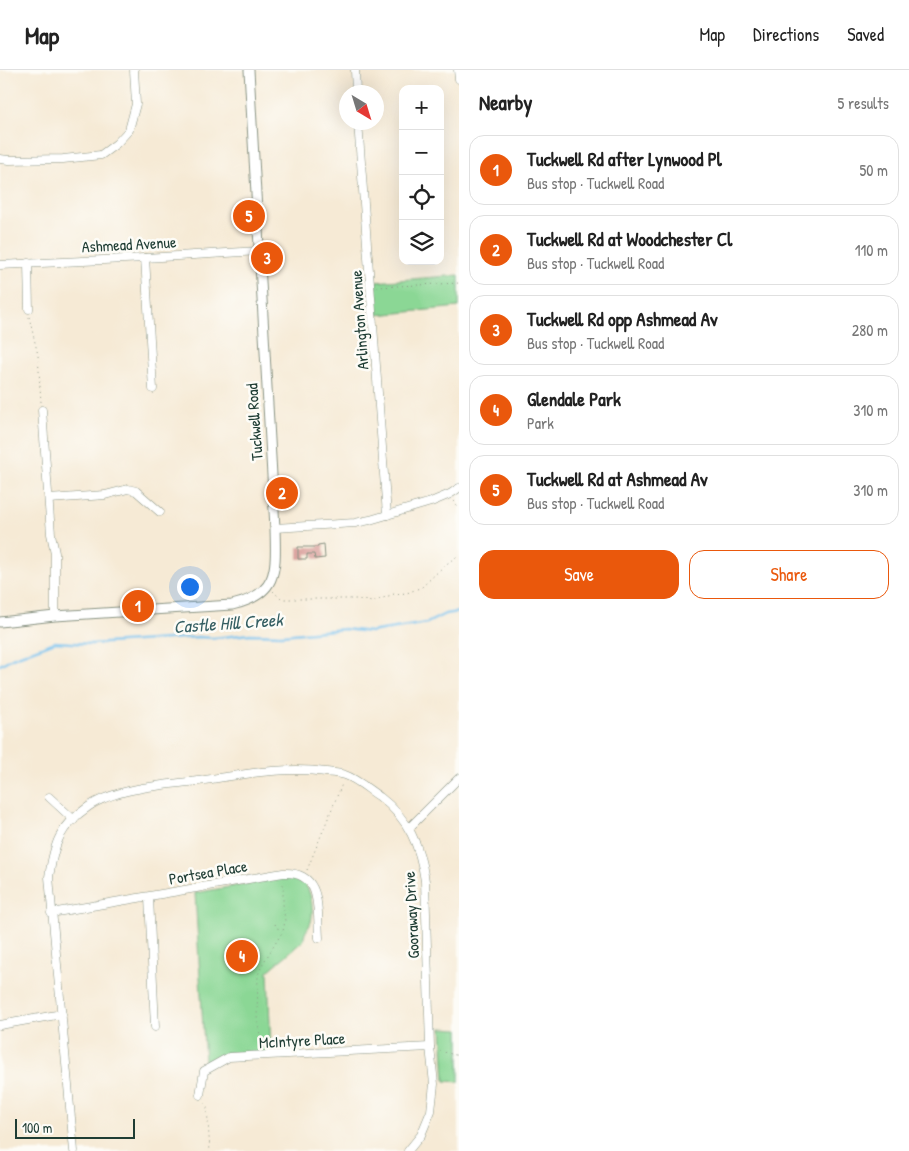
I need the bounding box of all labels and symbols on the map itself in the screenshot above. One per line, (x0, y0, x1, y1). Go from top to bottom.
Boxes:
north arrow (339, 85, 384, 130)
pin: 5 (233, 197, 265, 235)
street label: Ashmead Avenue (81, 231, 177, 257)
pin: 3 (251, 239, 283, 277)
street label: Arlington Avenue (345, 269, 373, 370)
street label: Tuckwell Road (240, 383, 268, 461)
pin: 2 (266, 474, 298, 512)
your location (177, 574, 203, 600)
pin: 1 (122, 587, 154, 625)
water label: Castle Hill Creek (173, 607, 285, 639)
street label: Portsea Place (167, 854, 249, 890)
street label: Gooraway Drive (398, 870, 424, 959)
pin: 4 (226, 937, 258, 975)
street label: McIntyre Place (258, 1027, 346, 1053)
scale bar (15, 1116, 135, 1139)

